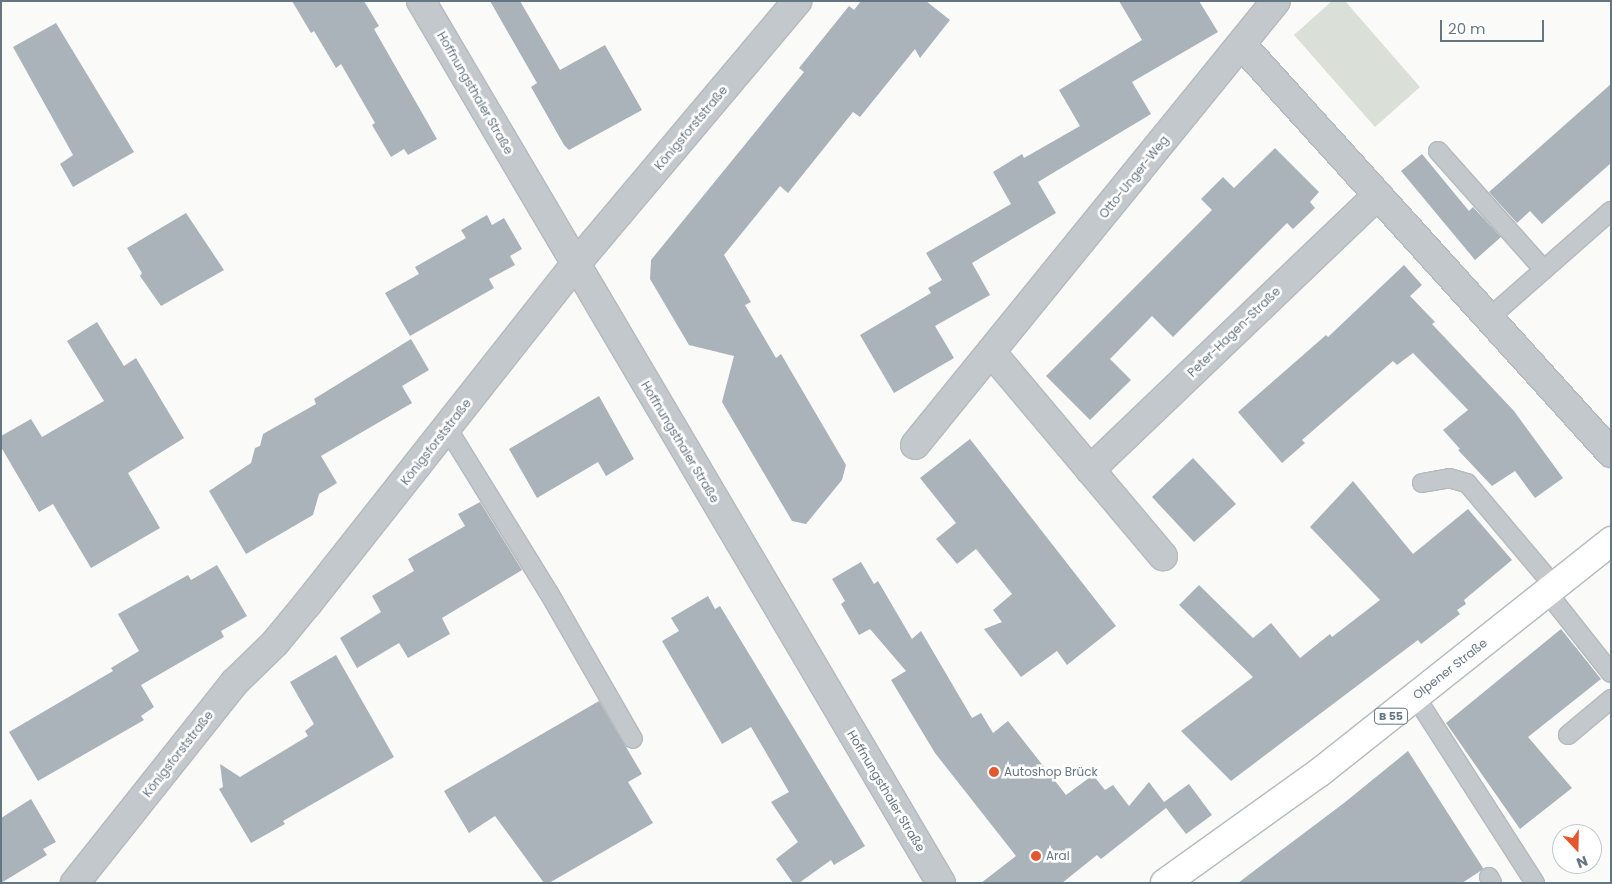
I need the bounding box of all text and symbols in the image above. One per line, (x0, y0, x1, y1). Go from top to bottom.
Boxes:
scale bar (1442, 10, 1546, 42)
text: 20 m (1448, 18, 1486, 39)
street label: Hoffnungsthaler Straße (434, 29, 516, 157)
street label: Königsforststraße (652, 83, 730, 173)
street label: Otto-Unger-Weg (1096, 133, 1172, 221)
street label: Peter-Hagen-Straße (1185, 284, 1283, 380)
street label: Hoffnungsthaler Straße (638, 379, 722, 505)
street label: Königsforststraße (398, 396, 474, 488)
street label: Olpener Straße (1410, 636, 1490, 702)
street label: Königsforststraße (140, 708, 216, 800)
road number: B 55 (1374, 708, 1408, 724)
street label: Hoffnungsthaler Straße (844, 728, 928, 854)
place label: Autoshop Brück (1004, 765, 1098, 779)
marker: Autoshop Brück (988, 766, 1000, 778)
north arrow (1552, 824, 1602, 874)
place label: Aral (1046, 849, 1070, 863)
marker: Aral (1030, 850, 1042, 862)
text: N (1574, 851, 1591, 873)

